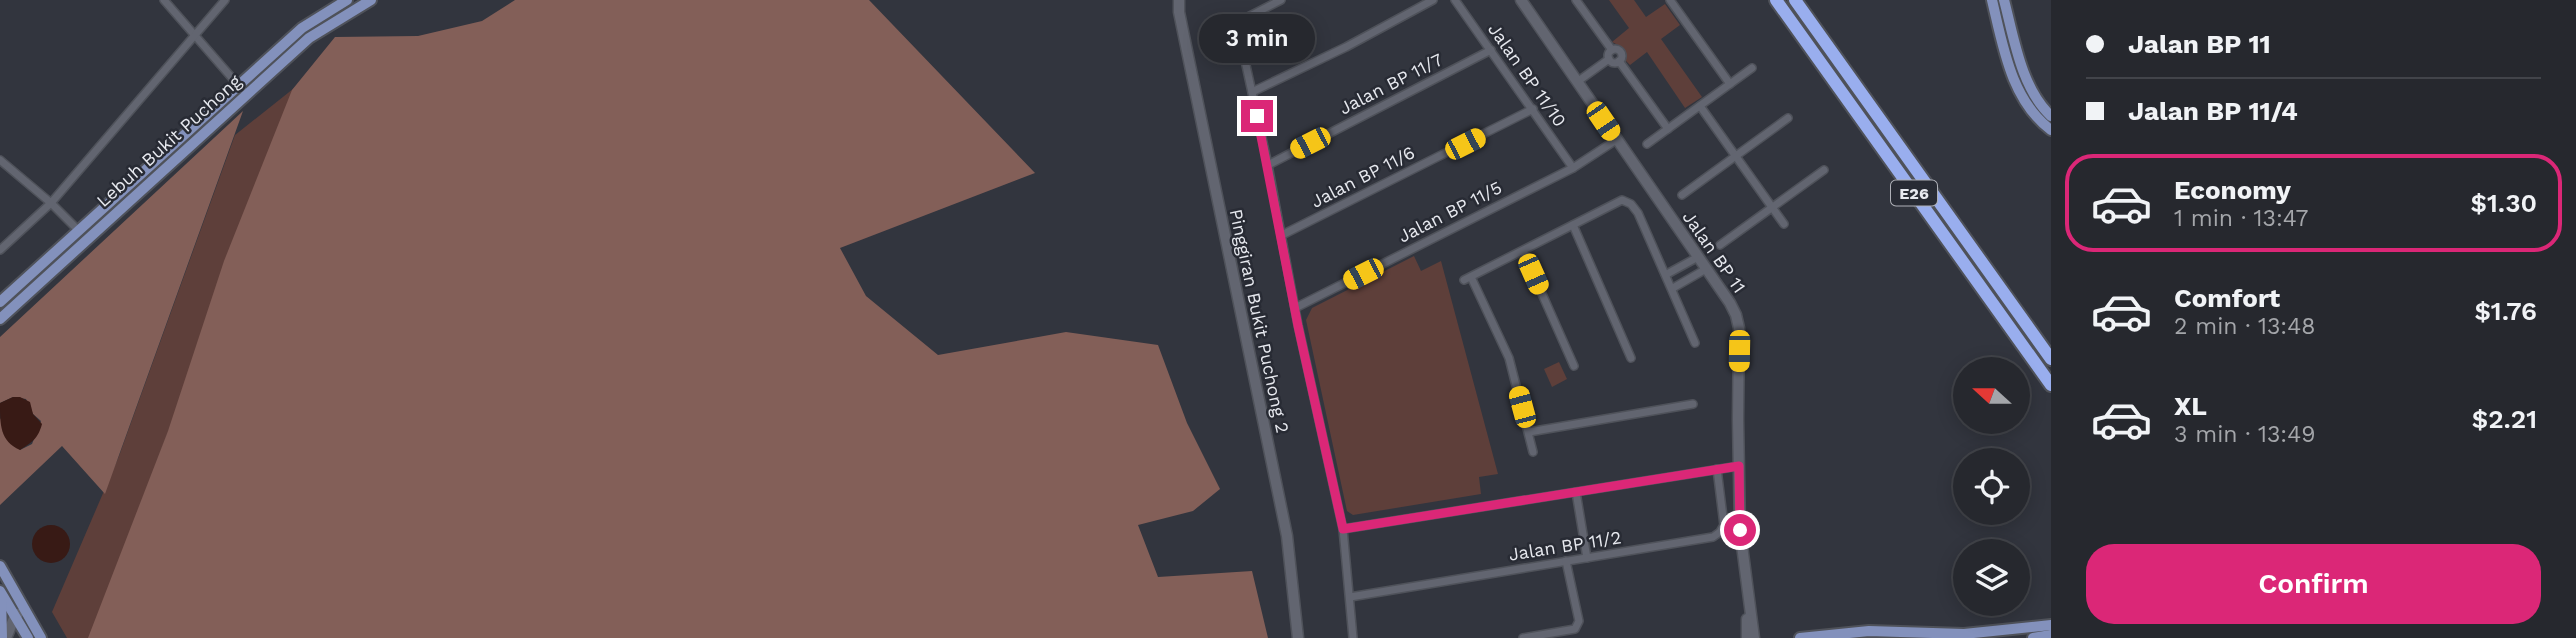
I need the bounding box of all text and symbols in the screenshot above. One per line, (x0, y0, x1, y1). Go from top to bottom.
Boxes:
callout: 3 min (1199, 15, 1315, 64)
street label: Jalan BP 11/10 (1484, 19, 1571, 130)
text: 3 min (1225, 25, 1289, 52)
text: Jalan BP 11 (2128, 29, 2271, 59)
street label: Jalan BP 11/7 (1336, 49, 1446, 119)
street label: Lebuh Bukit Puchong (92, 70, 245, 211)
text: Jalan BP 11/4 (2128, 96, 2298, 126)
car (1583, 98, 1624, 144)
route end (1241, 100, 1273, 132)
car (1287, 124, 1334, 162)
car (1442, 125, 1489, 163)
street label: Jalan BP 11/6 (1307, 141, 1418, 212)
icon: car (2090, 172, 2153, 235)
text: Economy (2174, 175, 2291, 205)
street label: Jalan BP 11/5 (1394, 176, 1505, 247)
road number: E26 (1891, 181, 1937, 206)
text: $1.30 (2471, 188, 2537, 218)
text: 1 min · 13:47 (2174, 205, 2309, 232)
street label: Pinggiran Bukit Puchong 2 (1225, 207, 1294, 435)
street label: Jalan BP 11 (1679, 207, 1750, 297)
car (1515, 251, 1552, 297)
car (1340, 255, 1387, 293)
icon: car (2090, 280, 2153, 343)
text: Comfort (2174, 283, 2280, 313)
text: $1.76 (2474, 296, 2537, 326)
text: 2 min · 13:48 (2174, 313, 2315, 340)
car (1729, 330, 1750, 372)
north arrow (1953, 357, 2030, 434)
map controls (1953, 357, 2030, 616)
car (1507, 384, 1538, 430)
icon: car (2090, 388, 2153, 451)
text: XL (2174, 391, 2207, 421)
text: $2.21 (2472, 404, 2537, 434)
text: 3 min · 13:49 (2174, 421, 2315, 448)
button: locate (1953, 448, 2030, 525)
route start (1724, 514, 1756, 546)
street label: Jalan BP 11/2 (1507, 526, 1623, 565)
button: layers (1953, 539, 2030, 616)
button: Confirm (2086, 544, 2541, 624)

